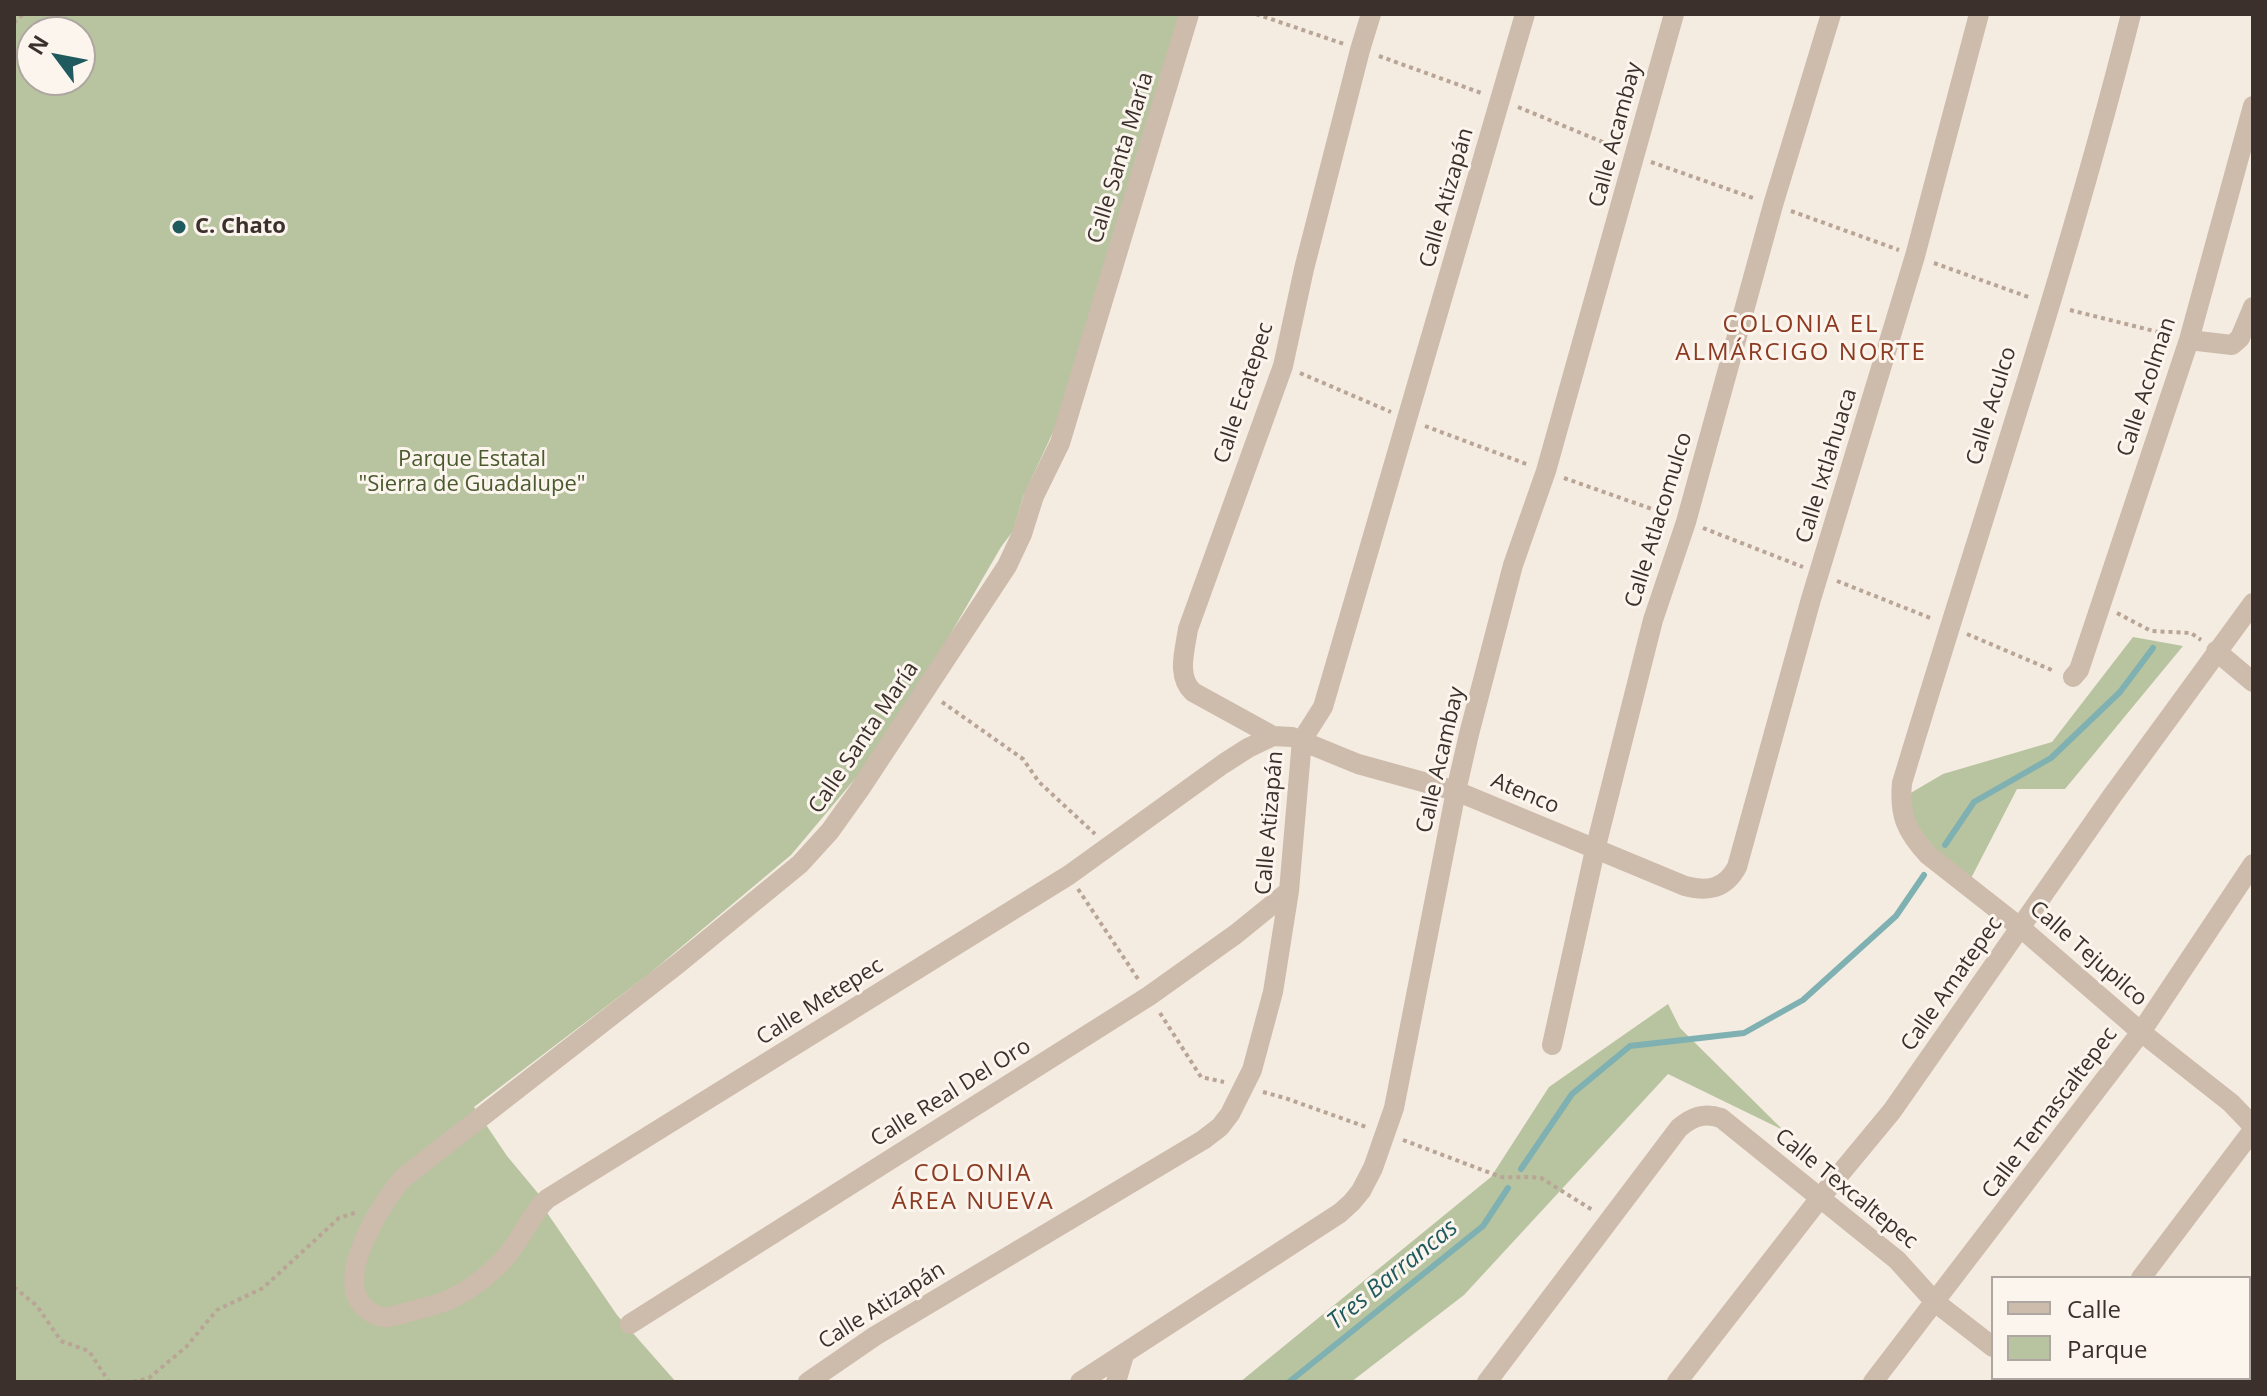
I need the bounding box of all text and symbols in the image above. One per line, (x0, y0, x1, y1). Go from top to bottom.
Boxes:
north arrow (16, 16, 96, 96)
text: N (20, 29, 55, 60)
street label: Calle Acambay (1584, 60, 1648, 210)
street label: Calle Santa María (1082, 69, 1160, 247)
street label: Calle Atizapán (1414, 125, 1480, 271)
place label: C. Chato (195, 214, 286, 240)
marker: C. Chato (170, 218, 188, 236)
district label: COLONIA EL ALMÁRCIGO NORTE (1675, 311, 1927, 367)
street label: Calle Acolman (2112, 314, 2182, 460)
street label: Calle Ecatepec (1209, 319, 1279, 467)
street label: Calle Aculco (1961, 344, 2023, 468)
street label: Calle Ixtlahuaca (1791, 385, 1863, 547)
street label: Calle Atlacomulco (1620, 429, 1698, 611)
park label: Parque Estatal "Sierra de Guadalupe" (358, 447, 586, 498)
street label: Calle Santa María (803, 657, 925, 819)
street label: Calle Acambay (1411, 684, 1471, 836)
street label: Calle Atizapán (1251, 750, 1289, 896)
street label: Atenco (1487, 768, 1563, 820)
street label: Calle Tejupilco (2024, 896, 2152, 1012)
street label: Calle Amatepec (1896, 912, 2008, 1056)
street label: Calle Metepec (752, 953, 888, 1051)
street label: Calle Temascaltepec (1977, 1022, 2123, 1204)
street label: Calle Real Del Oro (866, 1033, 1036, 1153)
street label: Calle Texcaltepec (1769, 1123, 1923, 1255)
district label: COLONIA ÁREA NUEVA (891, 1160, 1055, 1216)
water label: Tres Barrancas (1322, 1214, 1464, 1336)
street label: Calle Atizapán (814, 1257, 950, 1355)
legend (1991, 1276, 2251, 1380)
text: Calle (2067, 1292, 2121, 1325)
text: Parque (2067, 1332, 2147, 1365)

